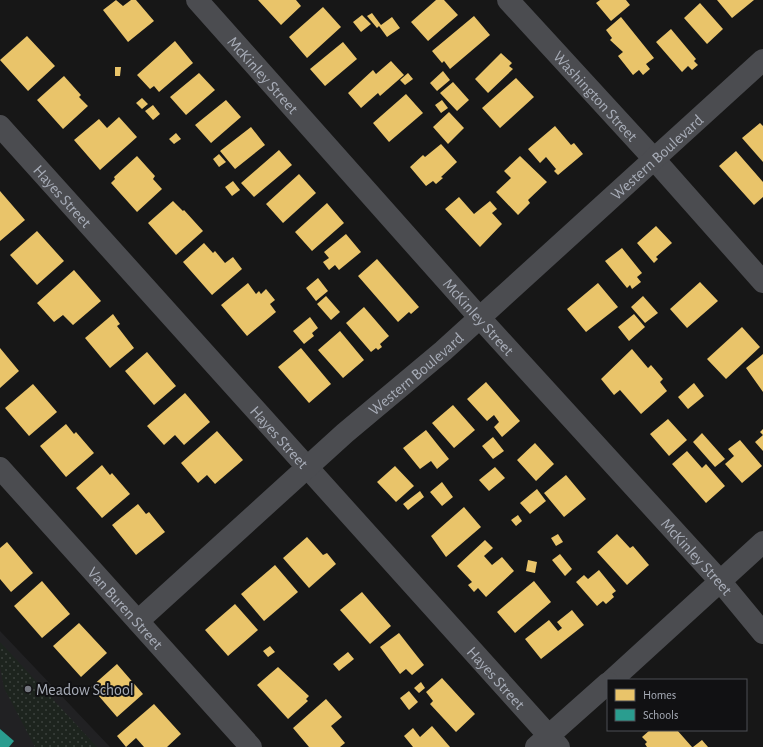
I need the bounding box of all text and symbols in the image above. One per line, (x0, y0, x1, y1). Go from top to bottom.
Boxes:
street label: McKinley Street (224, 34, 301, 117)
street label: Washington Street (550, 48, 640, 145)
street label: Western Boulevard (608, 112, 706, 203)
street label: Hayes Street (30, 162, 94, 231)
street label: McKinley Street (440, 276, 517, 359)
street label: Western Boulevard (366, 330, 467, 419)
street label: Hayes Street (247, 403, 311, 472)
street label: McKinley Street (658, 515, 735, 598)
street label: Van Buren Street (84, 564, 166, 652)
street label: Hayes Street (464, 644, 528, 713)
legend (607, 679, 747, 731)
place label: Meadow School (36, 682, 134, 698)
marker: Meadow School (23, 684, 33, 694)
text: Homes (643, 689, 676, 701)
text: Schools (643, 709, 678, 721)

